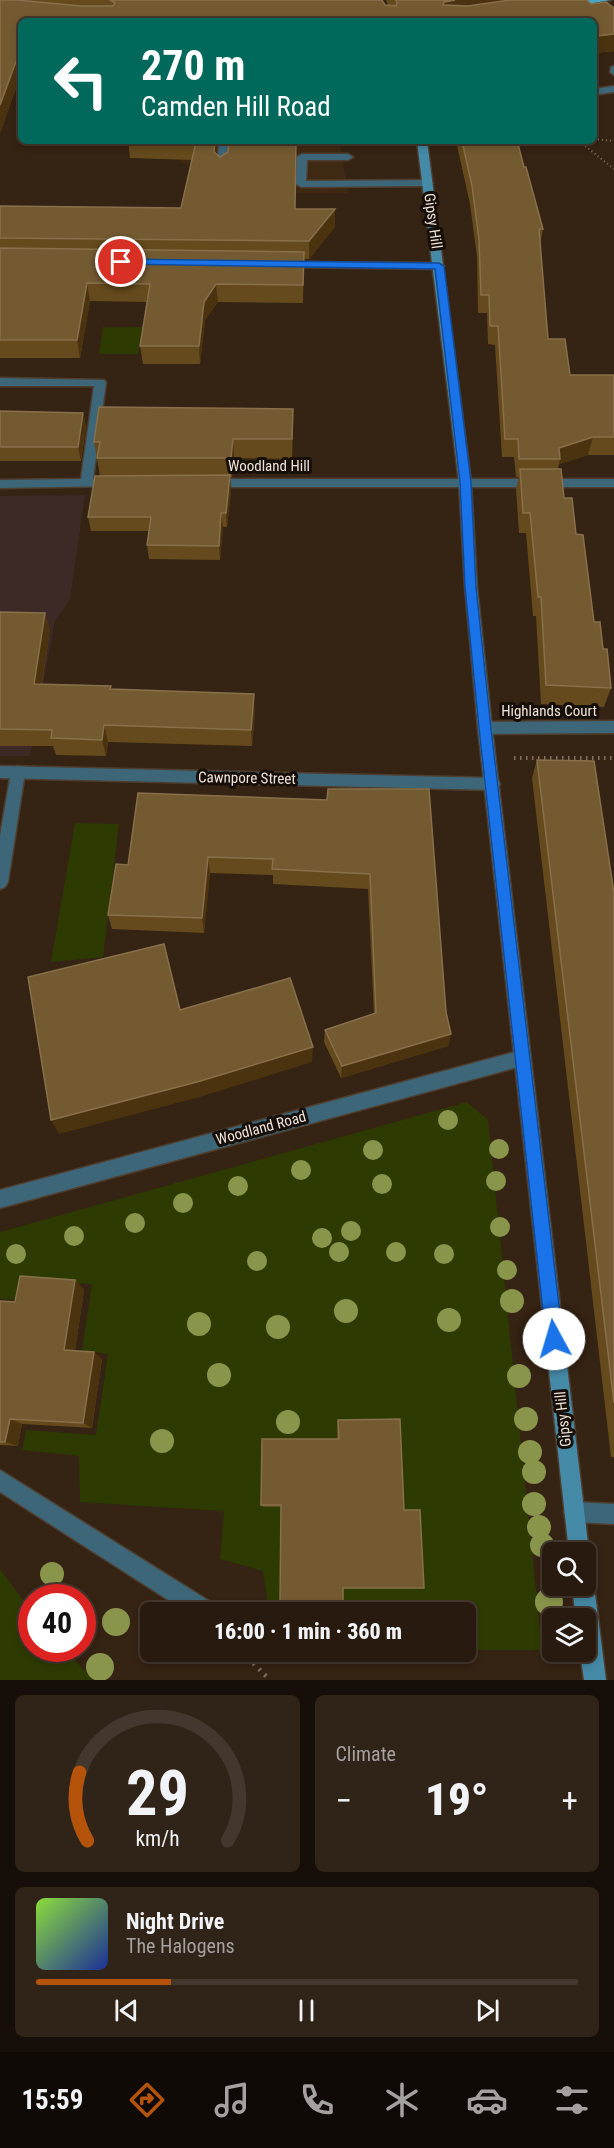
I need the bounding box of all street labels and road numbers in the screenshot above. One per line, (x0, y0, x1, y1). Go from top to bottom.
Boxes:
street label: Gipsy Hill (420, 192, 446, 250)
street label: Woodland Hill (228, 457, 310, 475)
street label: Highlands Court (501, 702, 597, 720)
street label: Cawnpore Street (198, 768, 296, 788)
street label: Woodland Road (214, 1107, 308, 1149)
street label: Gipsy Hill (551, 1390, 575, 1448)

